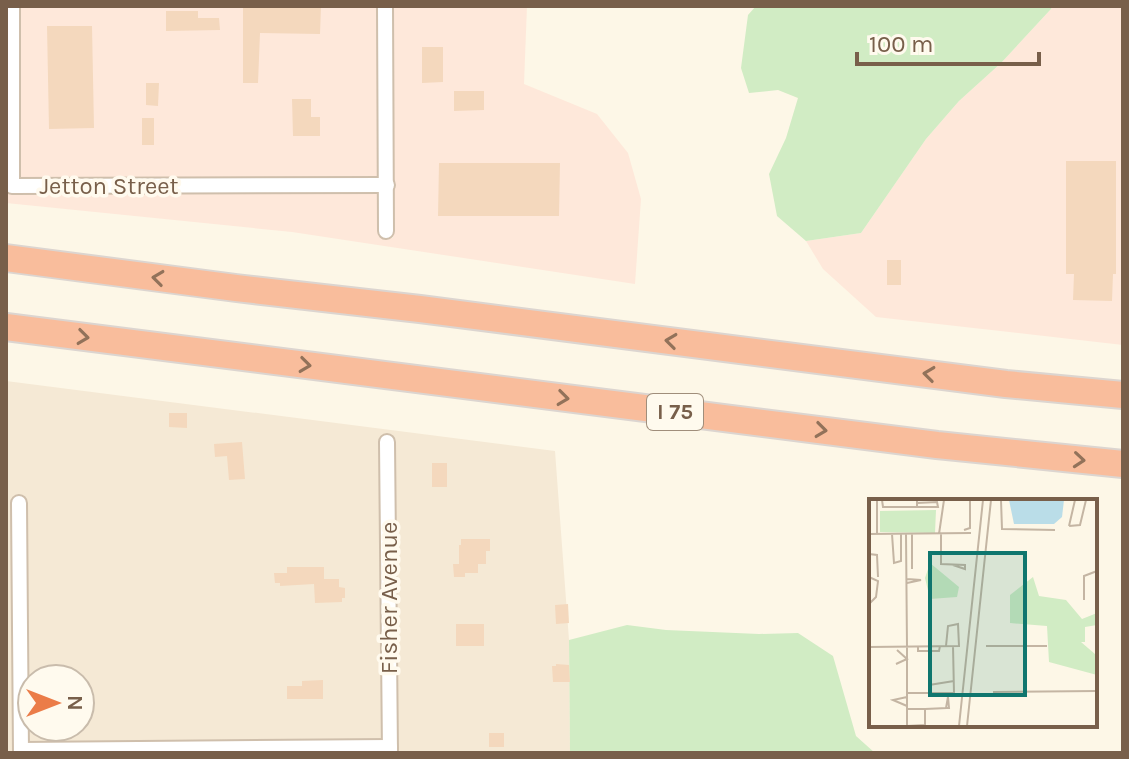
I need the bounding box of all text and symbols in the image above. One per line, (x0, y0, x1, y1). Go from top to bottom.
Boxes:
scale bar (857, 16, 1039, 66)
text: 100 m (869, 30, 934, 58)
street label: Jetton Street (39, 172, 179, 200)
one-way arrow (151, 270, 165, 287)
one-way arrow (76, 328, 90, 345)
one-way arrow (664, 333, 678, 350)
one-way arrow (298, 356, 312, 373)
one-way arrow (922, 366, 936, 383)
one-way arrow (556, 389, 570, 406)
road number: I 75 (647, 394, 703, 430)
one-way arrow (815, 422, 828, 439)
one-way arrow (1073, 451, 1086, 468)
inset map (869, 499, 1097, 727)
street label: Fisher Avenue (375, 522, 403, 674)
north arrow (16, 663, 96, 743)
text: N (62, 695, 88, 711)

